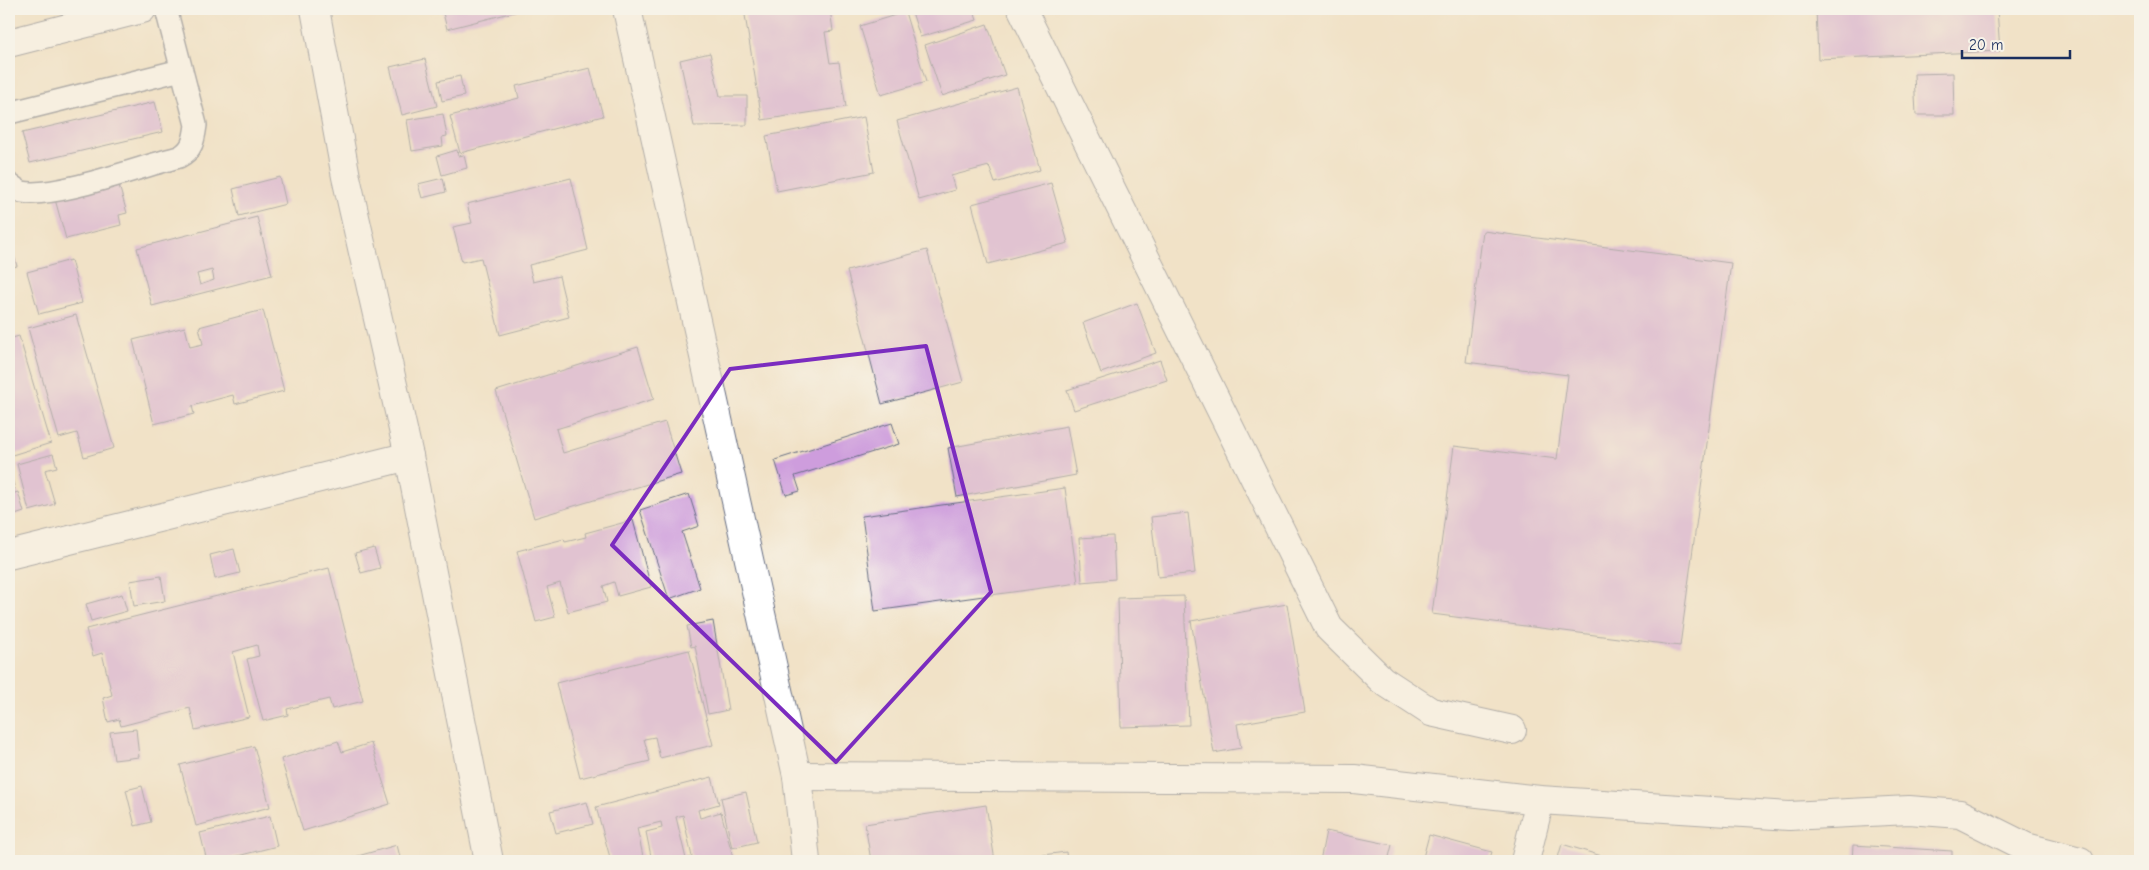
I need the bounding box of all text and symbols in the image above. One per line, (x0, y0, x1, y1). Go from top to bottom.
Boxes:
scale bar (1962, 28, 2069, 60)
text: 20 m (1969, 36, 2003, 54)

